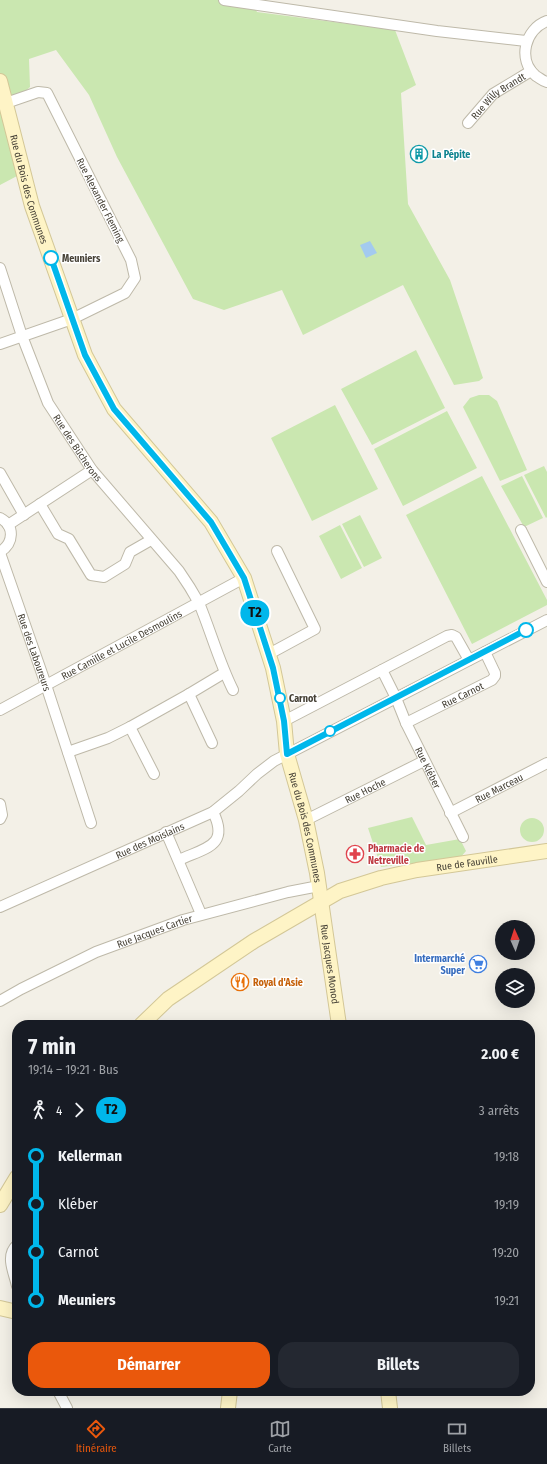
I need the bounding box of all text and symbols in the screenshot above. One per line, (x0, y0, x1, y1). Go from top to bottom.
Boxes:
street label: Rue Willy Brandt (469, 70, 528, 122)
street label: Rue du Bois des Communes (7, 133, 50, 246)
building icon: La Pépite (409, 144, 429, 164)
place label: La Pépite (432, 148, 470, 161)
street label: Rue Alexander Fleming (74, 156, 127, 245)
marker: Meuniers (43, 250, 59, 266)
place label: Meuniers (62, 253, 101, 265)
street label: Rue des Bûcherons (50, 412, 104, 484)
line badge: T2 (237, 600, 273, 626)
text: T2 (248, 604, 262, 621)
street label: Rue Camille et Lucile Desmoulins (59, 608, 184, 683)
street label: Rue des Laboureurs (15, 612, 53, 693)
unlabelled marker (518, 622, 534, 638)
street label: Rue Carnot (440, 680, 486, 711)
marker: Carnot (274, 692, 286, 704)
place label: Carnot (289, 693, 317, 705)
unlabelled marker (324, 725, 336, 737)
street label: Rue Kléber (412, 745, 443, 791)
street label: Rue du Bois des Communes (286, 771, 323, 883)
street label: Rue Marceau (473, 771, 525, 806)
street label: Rue Hoche (343, 776, 388, 807)
street label: Rue des Moislains (114, 821, 186, 862)
place label: Pharmacie de Netreville (368, 843, 424, 867)
pharmacy icon: Pharmacie de Netreville (345, 844, 365, 864)
street label: Rue de Fauville (436, 853, 499, 874)
street label: Rue Jacques Cartier (115, 913, 194, 951)
north arrow (495, 920, 535, 960)
map controls (495, 920, 535, 1008)
street label: Rue Jacques Monod (317, 924, 341, 1005)
place label: Intermarché Super (414, 952, 465, 977)
supermarket icon: Intermarché Super (468, 954, 488, 974)
button: layers (495, 968, 535, 1008)
restaurant icon: Royal d'Asie (230, 972, 250, 992)
place label: Royal d'Asie (253, 977, 303, 989)
text: 7 min (28, 1033, 76, 1060)
text: 2.00 € (481, 1045, 519, 1063)
text: 19:14 – 19:21 · Bus (28, 1062, 118, 1077)
icon: walk (28, 1099, 50, 1121)
icon: forward (68, 1099, 90, 1121)
text: T2 (104, 1101, 118, 1118)
text: 4 (56, 1103, 62, 1118)
text: 3 arrêts (479, 1103, 519, 1118)
text: Kellerman (58, 1147, 122, 1165)
text: 19:18 (494, 1149, 519, 1164)
text: Kléber (58, 1195, 98, 1213)
text: 19:19 (494, 1197, 519, 1212)
text: Carnot (58, 1243, 99, 1261)
text: 19:20 (492, 1245, 519, 1260)
text: Meuniers (58, 1291, 115, 1309)
text: 19:21 (494, 1293, 519, 1308)
button: Démarrer (28, 1342, 270, 1388)
button: Billets (278, 1342, 519, 1388)
tab: Itinéraire (76, 1418, 117, 1455)
tab: Carte (268, 1418, 292, 1455)
tab: Billets (443, 1418, 471, 1455)

